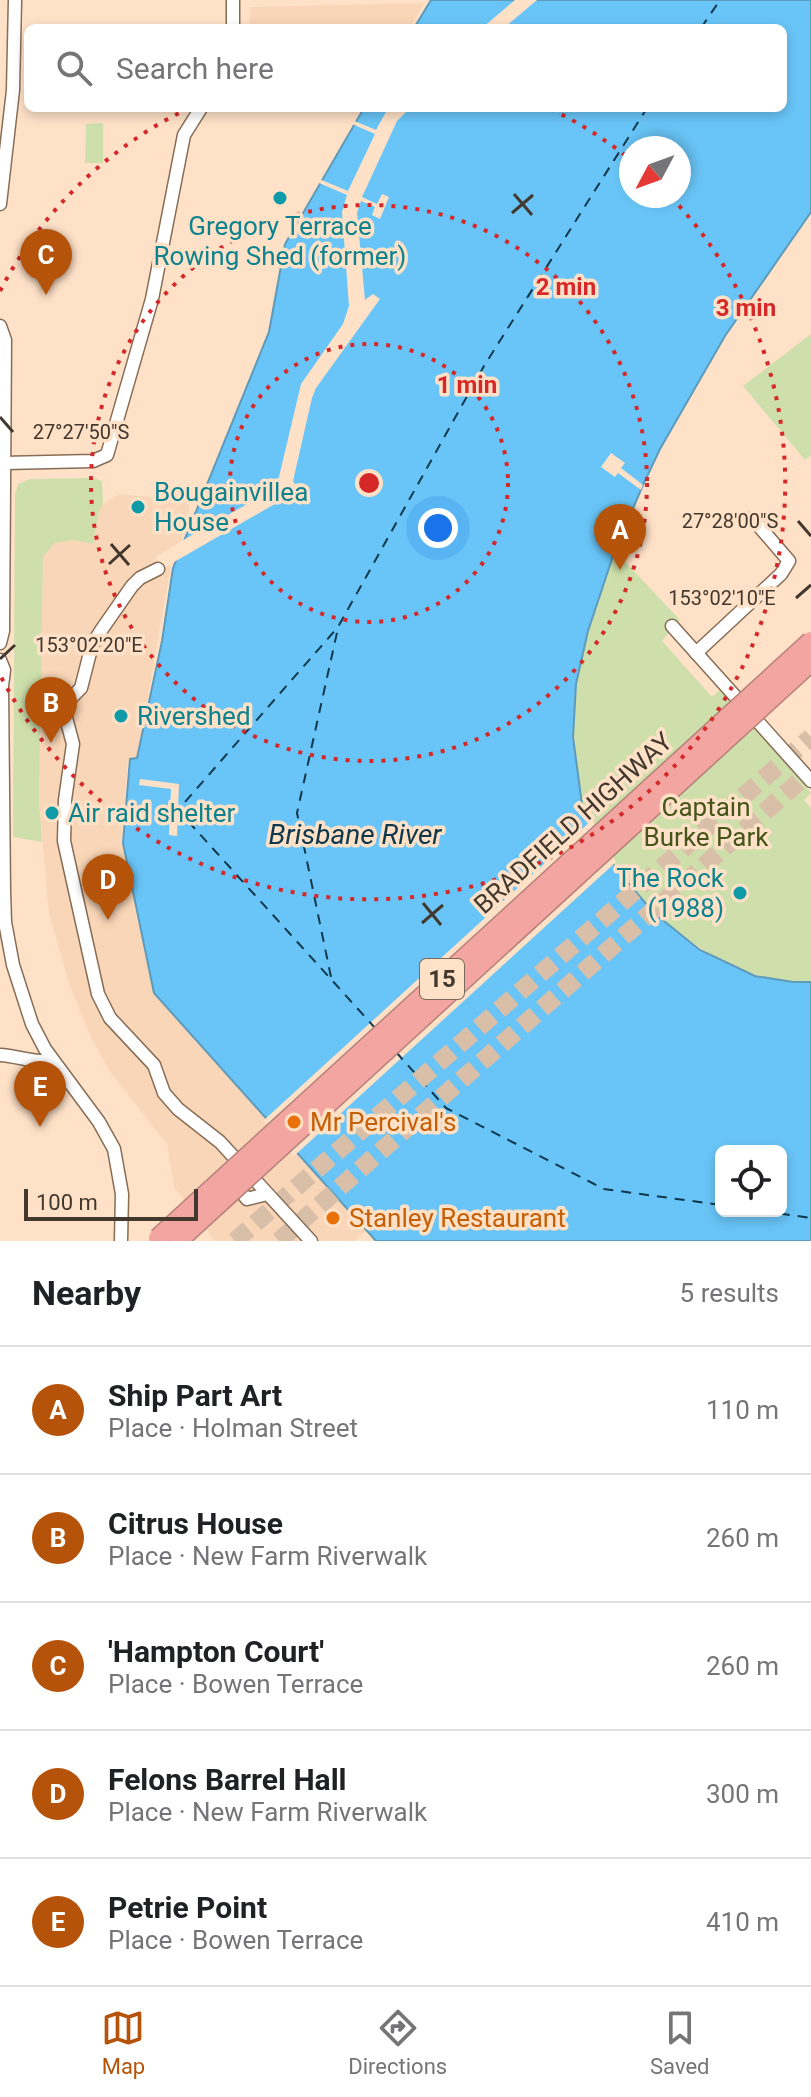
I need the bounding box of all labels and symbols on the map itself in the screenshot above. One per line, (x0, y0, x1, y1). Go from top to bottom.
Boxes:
north arrow (619, 136, 691, 208)
marker: Gregory Terrace Rowing Shed (former) (271, 189, 289, 207)
place label: Gregory Terrace Rowing Shed (former) (154, 211, 406, 271)
pin: C (20, 229, 72, 295)
text: 2 min (536, 273, 596, 301)
text: 3 min (716, 294, 776, 322)
text: 1 min (437, 371, 497, 399)
text: 27°27'50"S (33, 420, 129, 444)
centre of rings (355, 469, 383, 497)
place label: Bougainvillea House (154, 477, 308, 537)
marker: Bougainvillea House (129, 498, 147, 516)
pin: A (594, 504, 646, 570)
your location (418, 508, 458, 548)
text: 27°28'00"S (682, 509, 778, 533)
text: 153°02'10"E (668, 586, 776, 610)
text: 153°02'20"E (35, 633, 143, 657)
pin: B (25, 677, 77, 743)
place label: Rivershed (137, 701, 251, 731)
marker: Rivershed (112, 707, 130, 725)
street label: BRADFIELD HIGHWAY (468, 726, 678, 920)
park label: Captain Burke Park (644, 792, 769, 852)
place label: Air raid shelter (68, 798, 236, 828)
marker: Air raid shelter (43, 804, 61, 822)
water label: Brisbane River (269, 818, 442, 851)
pin: D (82, 854, 134, 920)
place label: The Rock (1988) (616, 863, 725, 923)
marker: The Rock (1988) (731, 884, 749, 902)
road number: 15 (420, 959, 464, 999)
pin: E (14, 1061, 66, 1127)
place label: Mr Percival's (310, 1107, 456, 1137)
marker: Mr Percival's (285, 1113, 303, 1131)
scale bar (24, 1185, 198, 1221)
place label: Stanley Restaurant (349, 1203, 566, 1233)
marker: Stanley Restaurant (324, 1209, 342, 1227)

